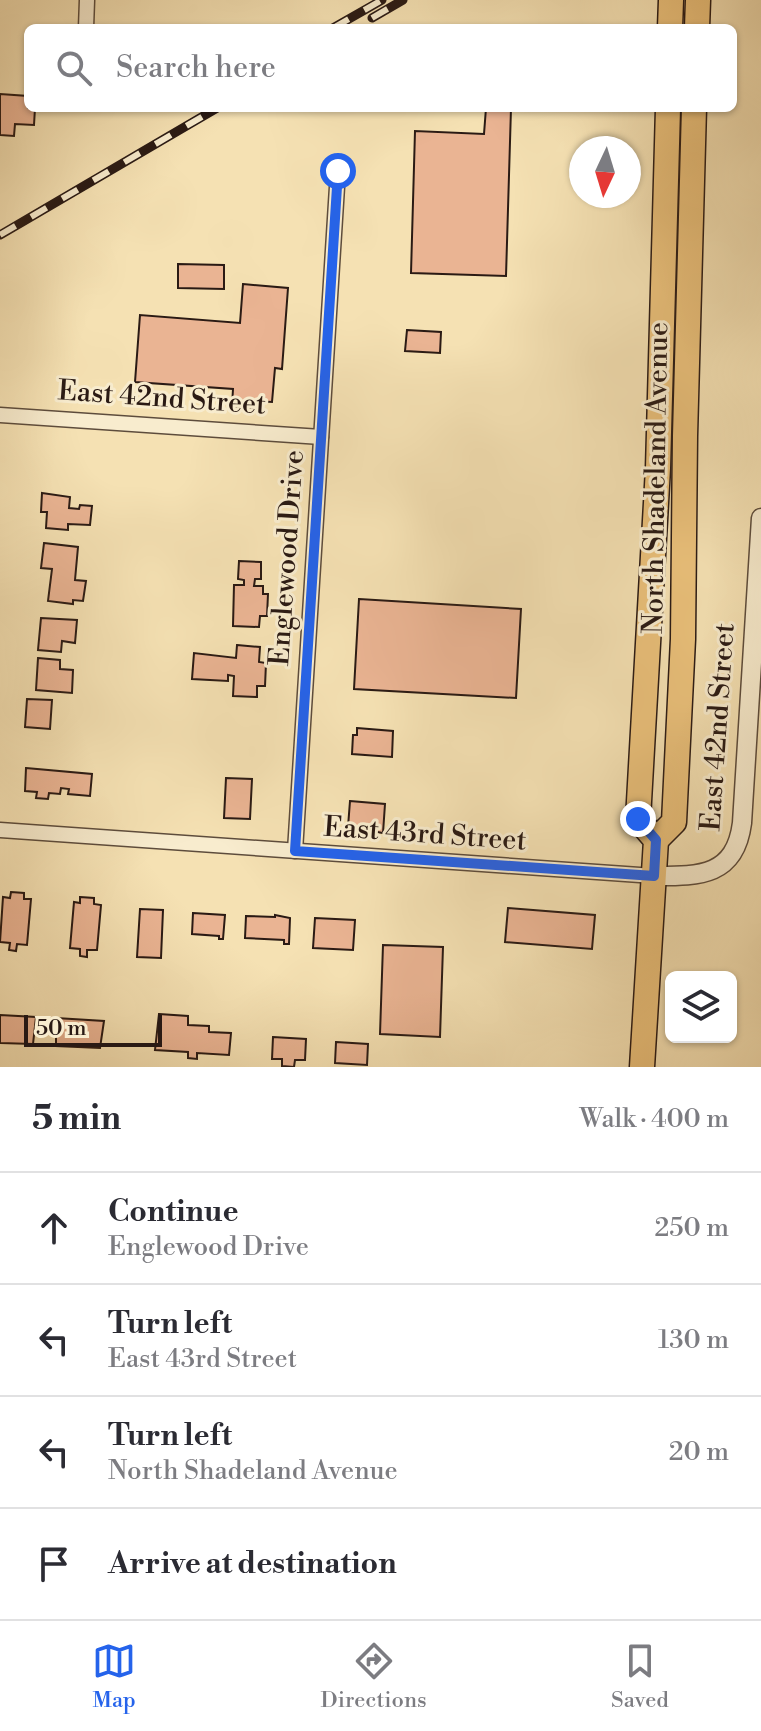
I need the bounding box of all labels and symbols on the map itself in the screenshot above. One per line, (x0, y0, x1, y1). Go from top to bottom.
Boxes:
north arrow (569, 136, 641, 208)
route start (320, 153, 356, 189)
street label: North Shadeland Avenue (636, 322, 676, 634)
street label: East 42nd Street (57, 373, 267, 423)
street label: Englewood Drive (262, 449, 312, 667)
street label: East 42nd Street (693, 622, 743, 832)
route end (620, 801, 656, 837)
street label: East 43rd Street (322, 809, 528, 859)
scale bar (24, 1011, 162, 1047)

